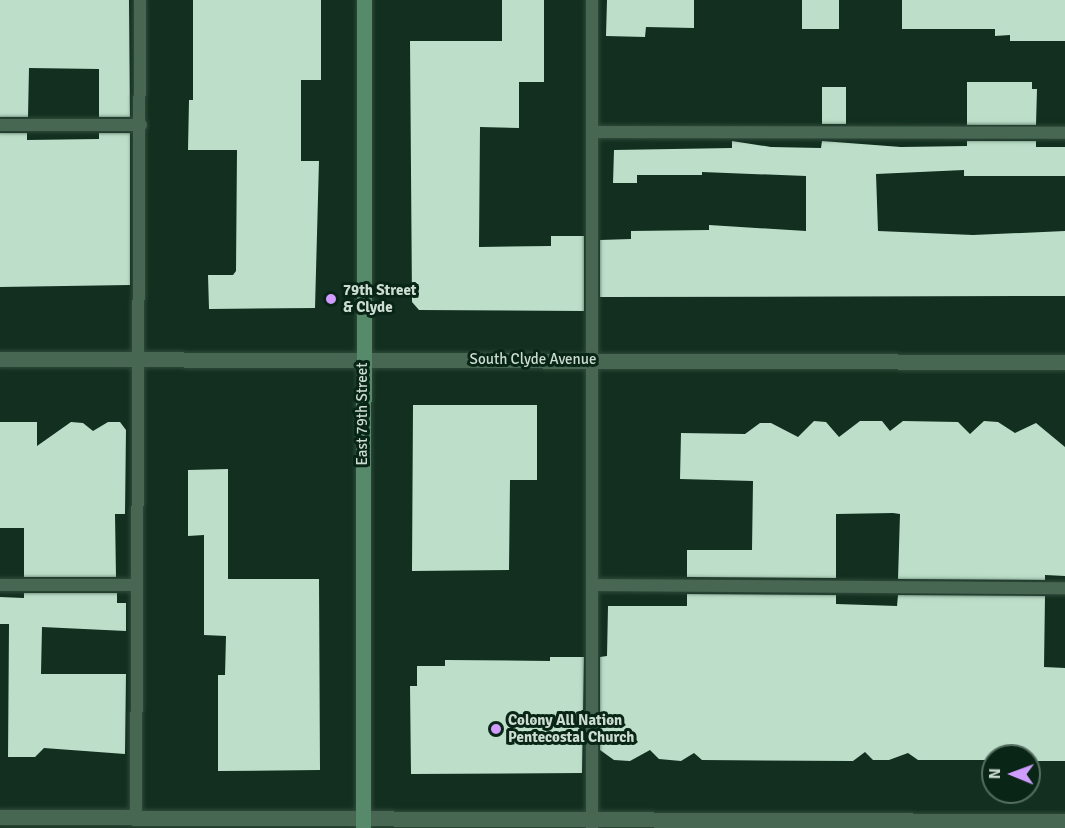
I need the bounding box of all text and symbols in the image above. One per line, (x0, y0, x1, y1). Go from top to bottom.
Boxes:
place label: 79th Street & Clyde (343, 281, 416, 316)
marker: 79th Street & Clyde (324, 292, 338, 306)
street label: South Clyde Avenue (470, 351, 596, 369)
street label: East 79th Street (354, 362, 372, 466)
place label: Colony All Nation Pentecostal Church (508, 711, 634, 746)
marker: Colony All Nation Pentecostal Church (489, 722, 503, 736)
north arrow (981, 744, 1041, 804)
text: N (985, 768, 1005, 779)

